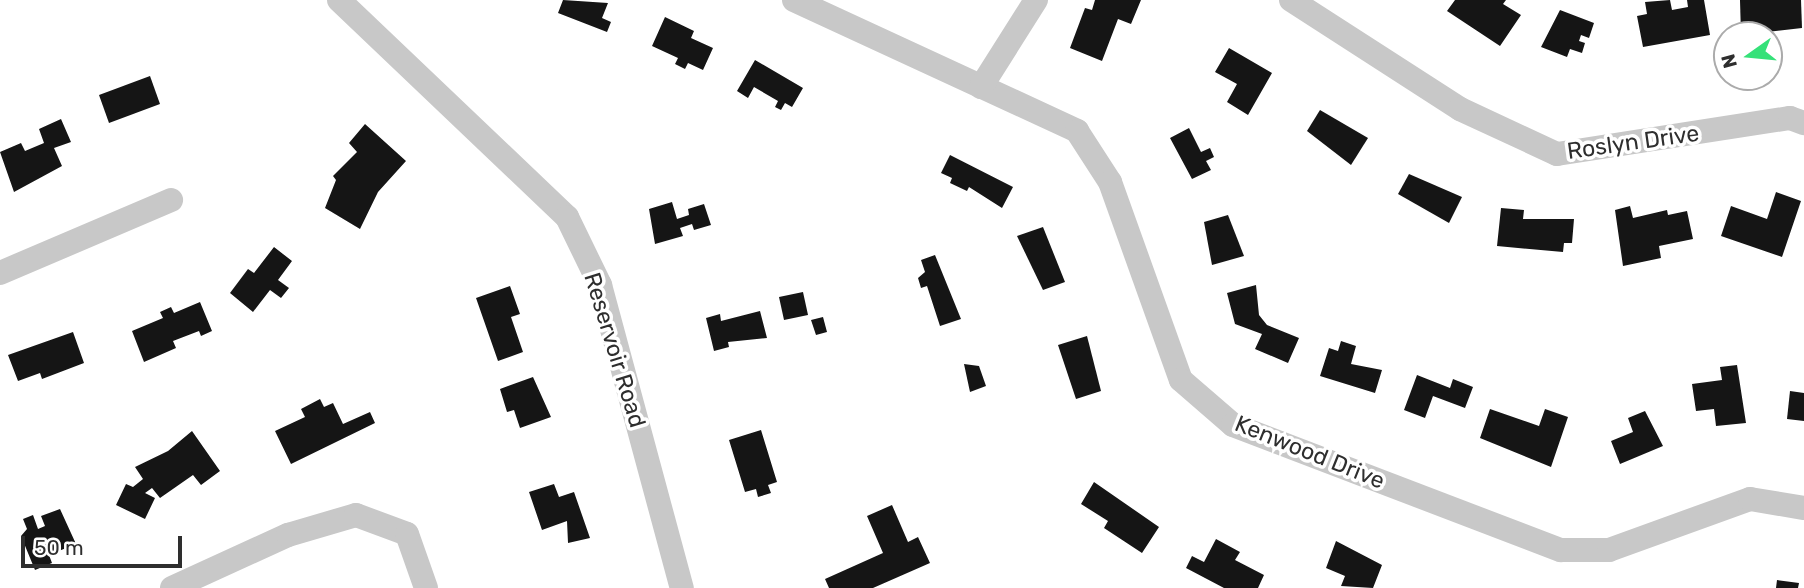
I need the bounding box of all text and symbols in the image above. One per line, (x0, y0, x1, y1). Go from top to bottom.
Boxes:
north arrow (1713, 21, 1783, 91)
text: N (1716, 51, 1742, 71)
street label: Roslyn Drive (1565, 119, 1701, 165)
street label: Reservoir Road (578, 269, 652, 431)
street label: Kenwood Drive (1231, 409, 1389, 495)
scale bar (24, 522, 186, 566)
text: 50 m (34, 535, 84, 560)

